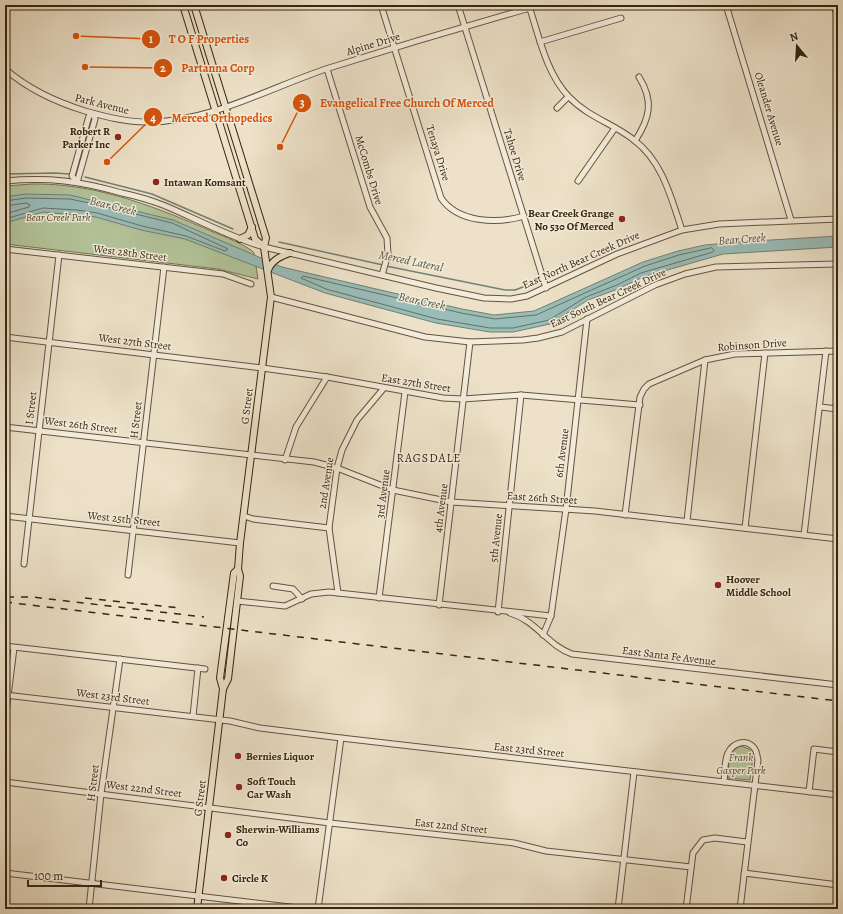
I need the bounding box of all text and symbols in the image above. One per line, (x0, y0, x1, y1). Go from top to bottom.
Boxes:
north arrow (777, 26, 817, 66)
callout: T O F Properties (141, 27, 257, 51)
street label: Alpine Drive (343, 29, 402, 60)
text: N (788, 29, 800, 45)
text: 1 (149, 31, 154, 47)
text: T O F Properties (169, 31, 249, 47)
callout: Partanna Corp (153, 56, 263, 80)
text: 2 (160, 60, 166, 76)
text: Partanna Corp (181, 60, 255, 76)
street label: Oleander Avenue (751, 70, 787, 148)
street label: Park Avenue (73, 90, 131, 118)
callout: Evangelical Free Church Of Merced (292, 91, 502, 115)
text: 3 (299, 95, 305, 111)
text: Evangelical Free Church Of Merced (320, 95, 494, 111)
callout: Merced Orthopedics (143, 105, 280, 129)
text: 4 (150, 110, 156, 126)
text: Merced Orthopedics (171, 110, 273, 126)
street label: Tenaya Drive (422, 123, 454, 183)
place label: Robert R Parker Inc (62, 124, 111, 152)
street label: Tahoe Drive (500, 127, 530, 183)
marker: Robert R Parker Inc (113, 132, 123, 142)
street label: McCombs Drive (351, 133, 387, 207)
place label: Intawan Komsant (164, 175, 246, 190)
marker: Intawan Komsant (151, 177, 161, 187)
water label: Bear Creek (88, 192, 139, 220)
place label: Bear Creek Grange No 530 Of Merced (528, 206, 614, 234)
park label: Bear Creek Park (26, 210, 90, 225)
marker: Bear Creek Grange No 530 Of Merced (617, 214, 627, 224)
street label: East North Bear Creek Drive (520, 227, 642, 293)
water label: Bear Creek (718, 229, 767, 249)
street label: West 28th Street (91, 241, 168, 265)
water label: Merced Lateral (377, 246, 445, 276)
street label: East South Bear Creek Drive (548, 265, 668, 331)
water label: Bear Creek (397, 288, 448, 314)
street label: West 27th Street (97, 330, 173, 354)
street label: Robinson Drive (717, 335, 787, 355)
street label: East 27th Street (380, 370, 452, 396)
street label: G Street (237, 387, 257, 425)
street label: I Street (22, 390, 41, 425)
street label: H Street (126, 400, 146, 440)
street label: West 26th Street (43, 413, 119, 437)
street label: 6th Avenue (552, 427, 572, 478)
district label: RAGSDALE (397, 450, 461, 466)
street label: 2nd Avenue (315, 456, 337, 510)
street label: 3rd Avenue (373, 468, 393, 519)
street label: 4th Avenue (431, 482, 451, 533)
street label: East 26th Street (506, 488, 578, 508)
street label: West 25th Street (86, 508, 162, 530)
street label: 5th Avenue (486, 513, 506, 563)
place label: Hoover Middle School (726, 572, 791, 600)
marker: Hoover Middle School (713, 580, 723, 590)
street label: East Santa Fe Avenue (621, 643, 717, 669)
street label: West 23rd Street (75, 685, 151, 709)
street label: East 23rd Street (493, 739, 565, 761)
place label: Bernies Liquor (246, 749, 315, 764)
park label: Frank Gasper Park (716, 750, 766, 778)
marker: Bernies Liquor (233, 751, 243, 761)
street label: H Street (83, 763, 103, 803)
place label: Soft Touch Car Wash (247, 774, 296, 802)
street label: West 22nd Street (104, 777, 183, 801)
street label: G Street (190, 779, 210, 817)
marker: Soft Touch Car Wash (234, 782, 244, 792)
street label: East 22nd Street (414, 815, 489, 837)
place label: Sherwin-Williams Co (236, 822, 320, 850)
marker: Sherwin-Williams Co (223, 830, 233, 840)
scale bar (28, 862, 101, 888)
text: 100 m (34, 868, 63, 884)
place label: Circle K (232, 871, 269, 886)
marker: Circle K (219, 873, 229, 883)

